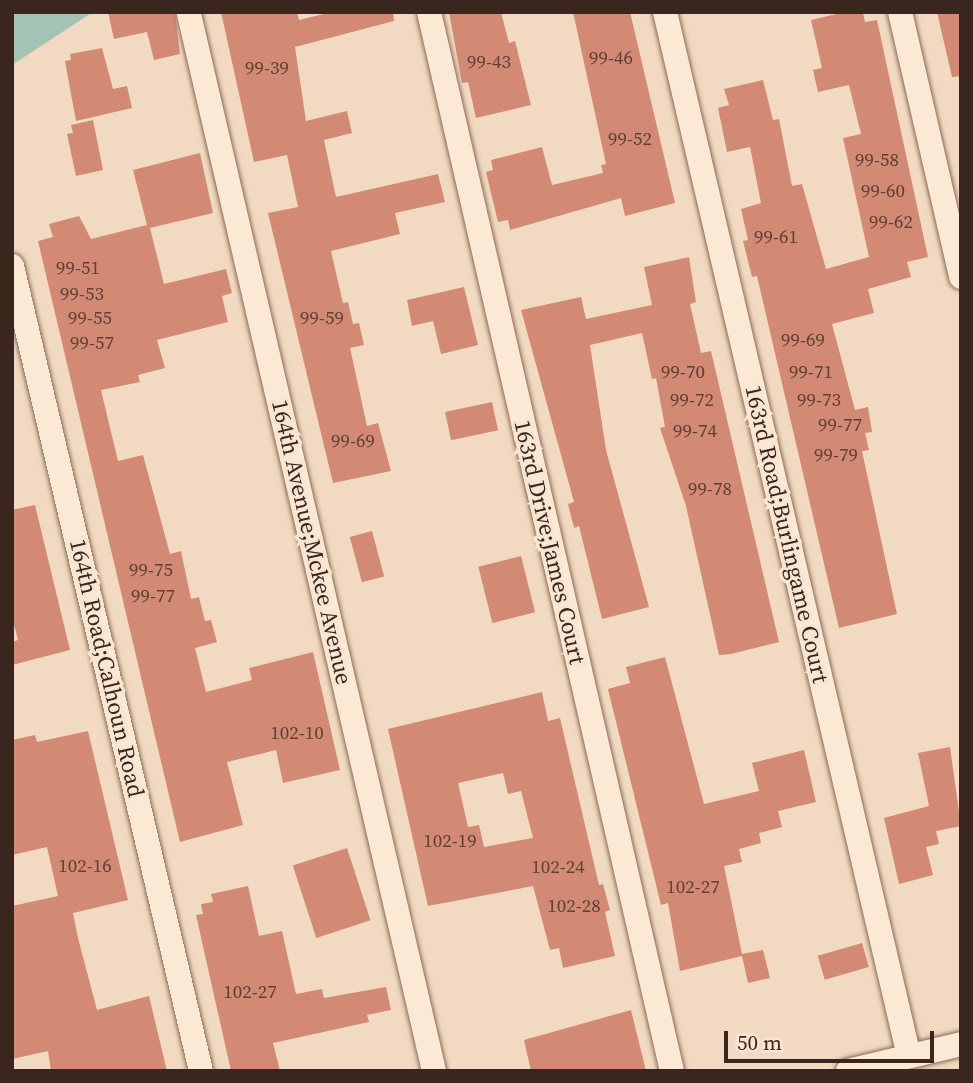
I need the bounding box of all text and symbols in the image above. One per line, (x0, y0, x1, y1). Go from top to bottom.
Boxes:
house number: 99-46 (589, 47, 633, 69)
house number: 99-43 (467, 51, 511, 73)
house number: 99-39 (245, 57, 289, 79)
house number: 99-52 (608, 128, 652, 150)
house number: 99-58 (855, 149, 899, 171)
house number: 99-60 (861, 180, 905, 202)
house number: 99-62 (869, 211, 913, 233)
house number: 99-61 (754, 226, 798, 248)
house number: 99-51 (56, 257, 100, 279)
house number: 99-53 (60, 283, 104, 305)
house number: 99-55 (68, 307, 112, 329)
house number: 99-59 (300, 307, 344, 329)
house number: 99-69 (781, 329, 825, 351)
house number: 99-57 (70, 332, 114, 354)
house number: 99-70 (661, 361, 705, 383)
house number: 99-71 (789, 361, 833, 383)
street label: 163rd Road;Burlingame Court (739, 382, 835, 686)
house number: 99-72 (670, 389, 714, 411)
house number: 99-73 (797, 389, 841, 411)
street label: 164th Avenue;Mckee Avenue (266, 397, 358, 687)
house number: 99-77 (818, 414, 862, 436)
street label: 163rd Drive;James Court (508, 417, 592, 667)
house number: 99-74 (673, 420, 717, 442)
house number: 99-69 (331, 430, 375, 452)
house number: 99-79 (814, 444, 858, 466)
house number: 99-78 (688, 478, 732, 500)
street label: 164th Road;Calhoun Road (64, 536, 150, 800)
house number: 99-75 (129, 559, 173, 581)
house number: 99-77 (131, 585, 175, 607)
house number: 102-10 (270, 722, 324, 744)
house number: 102-19 (423, 830, 477, 852)
house number: 102-16 (58, 855, 112, 877)
house number: 102-24 (531, 856, 585, 878)
house number: 102-27 (666, 876, 720, 898)
house number: 102-28 (547, 895, 601, 917)
house number: 102-27 (223, 981, 277, 1003)
scale bar (728, 1016, 938, 1060)
text: 50 m (737, 1028, 782, 1057)

